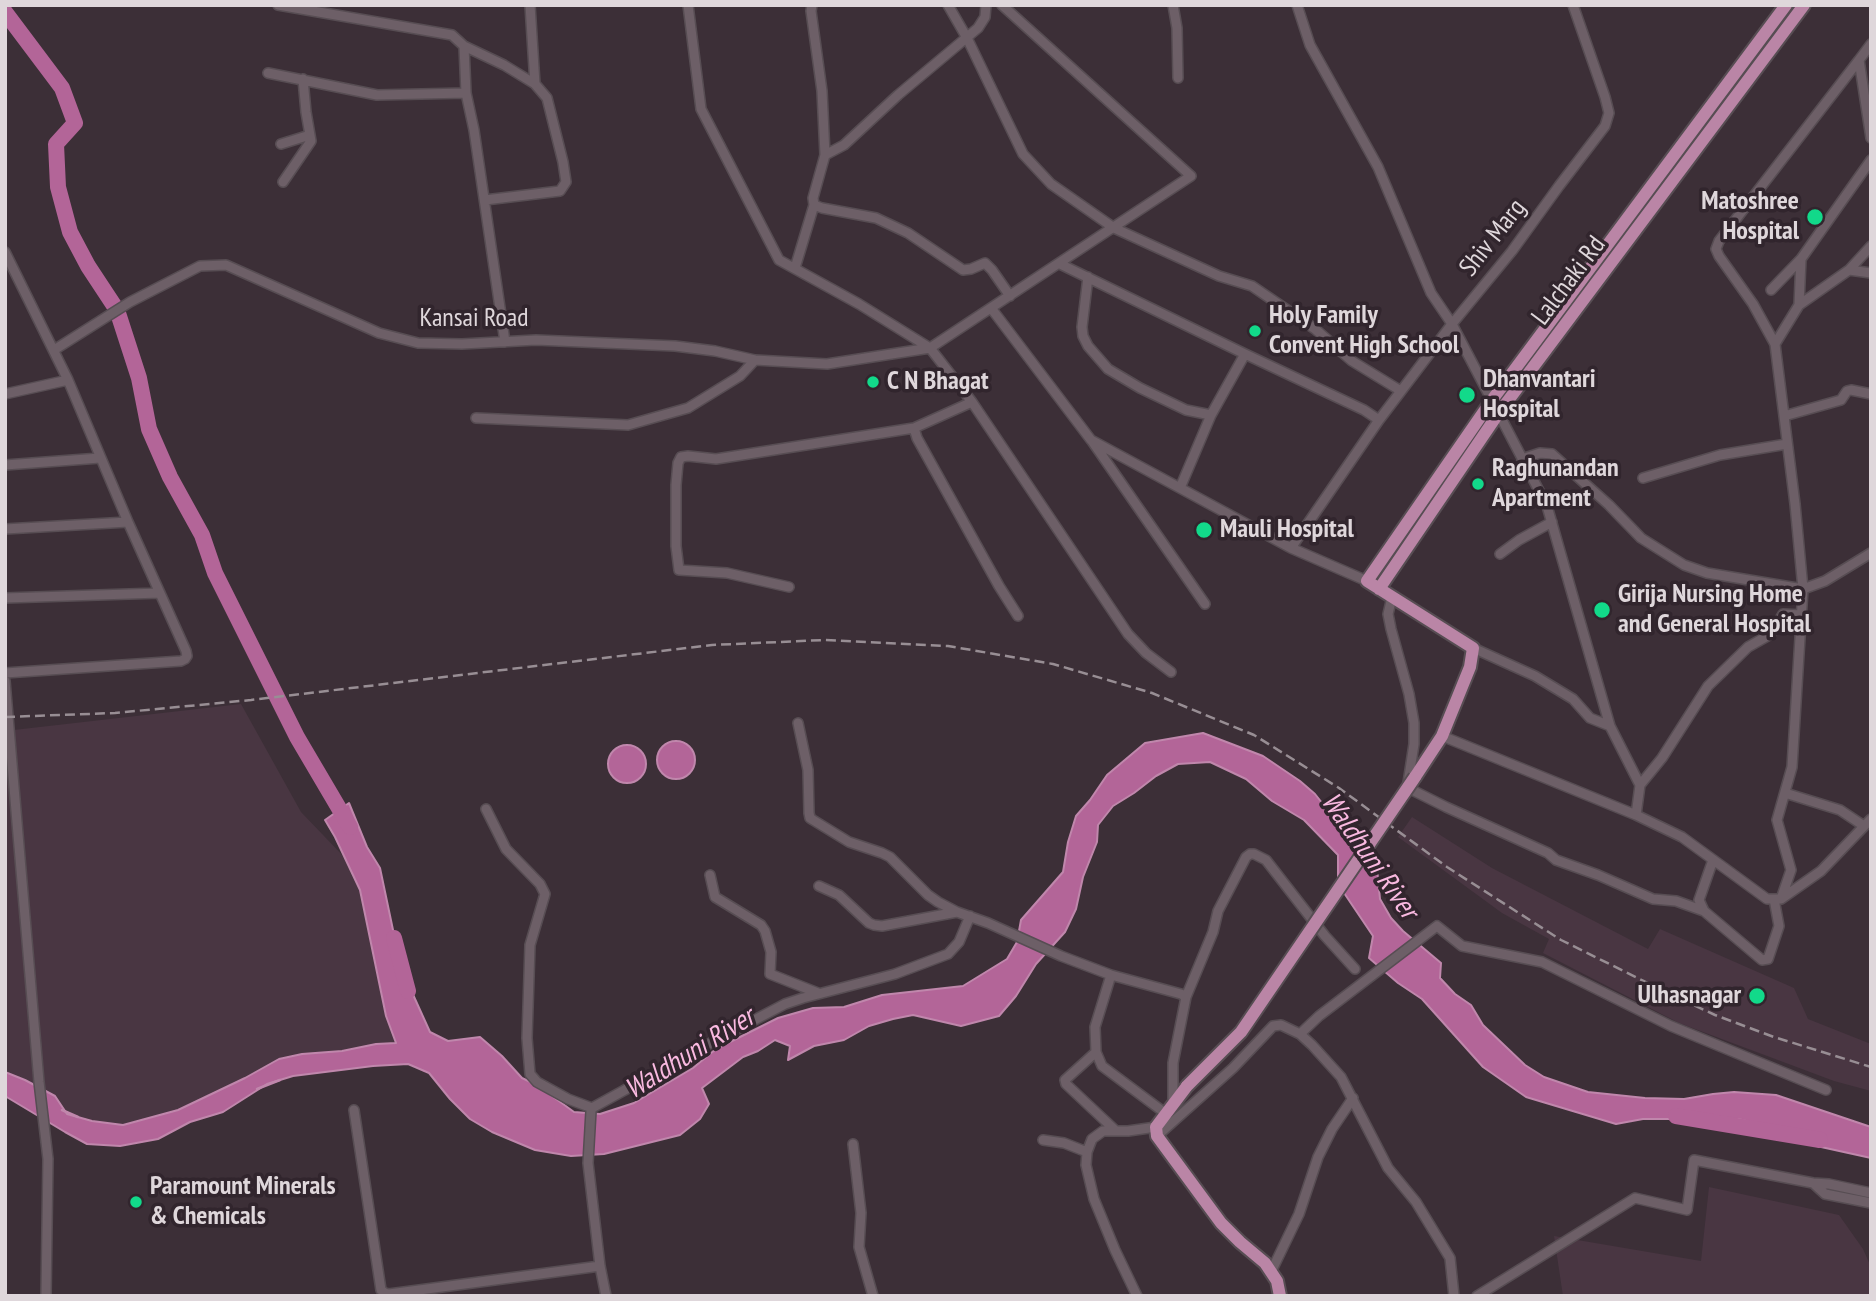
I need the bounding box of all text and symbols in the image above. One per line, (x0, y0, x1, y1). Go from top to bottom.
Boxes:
place label: Matoshree Hospital (1701, 186, 1799, 248)
street label: Shiv Marg (1453, 193, 1533, 283)
marker: Matoshree Hospital (1805, 207, 1825, 227)
street label: Lalchaki Rd (1526, 230, 1612, 332)
place label: Holy Family Convent High School (1269, 300, 1459, 362)
street label: Kansai Road (420, 303, 528, 335)
marker: Holy Family Convent High School (1247, 323, 1263, 339)
place label: Dhanvantari Hospital (1483, 364, 1596, 426)
place label: C N Bhagat (887, 366, 989, 398)
marker: C N Bhagat (865, 374, 881, 390)
marker: Dhanvantari Hospital (1457, 385, 1477, 405)
place label: Raghunandan Apartment (1492, 453, 1619, 514)
marker: Raghunandan Apartment (1470, 476, 1486, 492)
place label: Mauli Hospital (1220, 514, 1354, 546)
marker: Mauli Hospital (1194, 520, 1214, 540)
place label: Girija Nursing Home and General Hospital (1618, 579, 1811, 640)
marker: Girija Nursing Home and General Hospital (1592, 600, 1612, 620)
water label: Waldhuni River (1313, 787, 1425, 925)
place label: Ulhasnagar (1637, 980, 1741, 1012)
marker: Ulhasnagar (1747, 986, 1767, 1006)
water label: Waldhuni River (619, 1001, 761, 1107)
place label: Paramount Minerals & Chemicals (150, 1171, 336, 1232)
marker: Paramount Minerals & Chemicals (128, 1194, 144, 1210)

